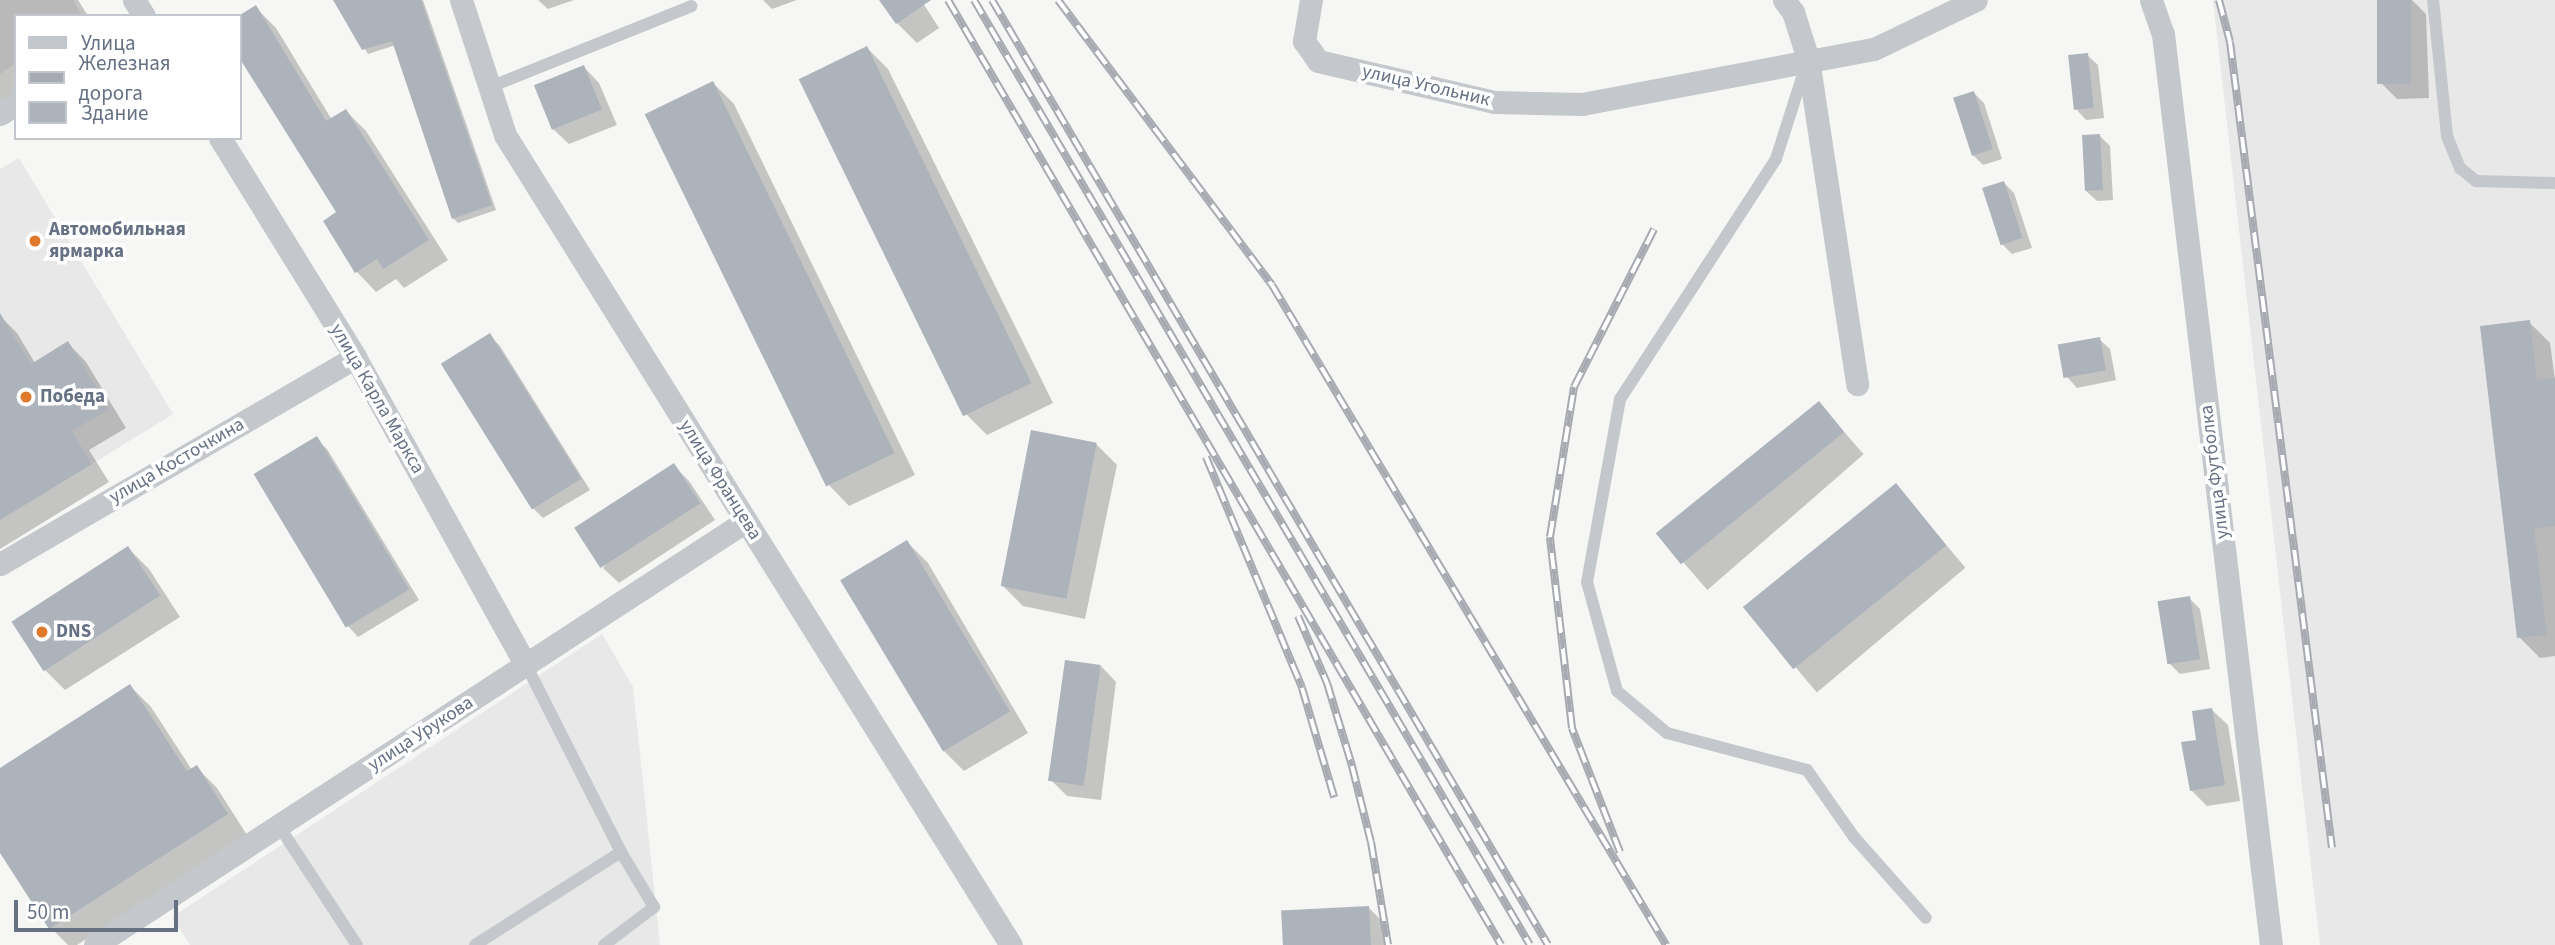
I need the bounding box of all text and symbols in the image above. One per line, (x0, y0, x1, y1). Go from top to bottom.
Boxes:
legend (14, 14, 242, 140)
text: Улица (81, 28, 136, 58)
text: Железная дорога (79, 48, 171, 108)
street label: улица Угольник (1360, 60, 1492, 112)
text: Здание (81, 98, 149, 128)
place label: Автомобильная ярмарка (49, 219, 186, 263)
marker: Автомобильная ярмарка (27, 233, 43, 249)
street label: улица Карла Маркса (325, 320, 429, 478)
place label: Победа (40, 386, 105, 408)
marker: Победа (18, 389, 34, 405)
street label: улица Футболка (2195, 404, 2235, 540)
street label: улица Косточкина (105, 413, 249, 509)
street label: улица Францева (674, 416, 766, 544)
place label: DNS (56, 621, 91, 643)
marker: DNS (34, 624, 50, 640)
street label: улица Урукова (364, 692, 478, 776)
scale bar (18, 886, 182, 930)
text: 50 m (27, 897, 69, 927)

